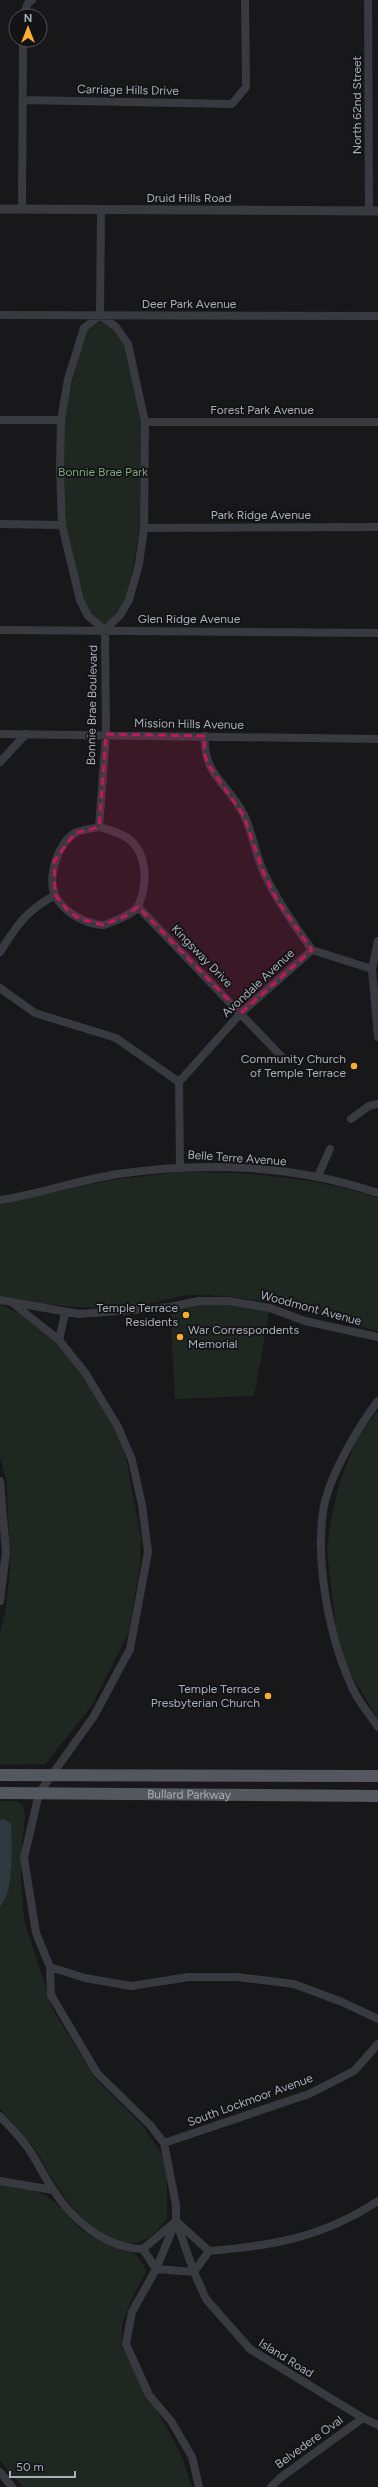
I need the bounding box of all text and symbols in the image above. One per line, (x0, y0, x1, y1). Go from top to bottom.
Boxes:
north arrow (8, 8, 48, 48)
text: N (24, 12, 32, 25)
street label: North 62nd Street (350, 55, 364, 154)
street label: Carriage Hills Drive (77, 82, 179, 98)
street label: Druid Hills Road (146, 191, 232, 205)
street label: Deer Park Avenue (142, 297, 237, 311)
street label: Forest Park Avenue (210, 403, 314, 417)
park label: Bonnie Brae Park (58, 465, 148, 479)
street label: Park Ridge Avenue (211, 508, 312, 522)
street label: Glen Ridge Avenue (138, 612, 241, 626)
street label: Bonnie Brae Boulevard (84, 645, 100, 765)
street label: Mission Hills Avenue (134, 716, 244, 732)
street label: Kingsway Drive (169, 922, 236, 991)
street label: Avondale Avenue (219, 946, 297, 1020)
place label: Community Church of Temple Terrace (241, 1052, 346, 1080)
marker: Community Church of Temple Terrace (349, 1061, 359, 1071)
street label: Belle Terre Avenue (187, 1148, 287, 1168)
street label: Woodmont Avenue (259, 1288, 363, 1328)
place label: Temple Terrace Residents (96, 1301, 178, 1329)
marker: Temple Terrace Residents (181, 1310, 191, 1320)
place label: War Correspondents Memorial (188, 1323, 300, 1351)
marker: War Correspondents Memorial (175, 1332, 185, 1342)
place label: Temple Terrace Presbyterian Church (151, 1682, 260, 1710)
marker: Temple Terrace Presbyterian Church (263, 1691, 273, 1701)
street label: Bullard Parkway (147, 1787, 232, 1802)
street label: South Lockmoor Avenue (185, 2071, 315, 2129)
street label: Island Road (256, 2336, 316, 2380)
street label: Belvedere Oval (272, 2413, 346, 2471)
scale bar (10, 2453, 75, 2479)
text: 50 m (16, 2460, 44, 2474)

